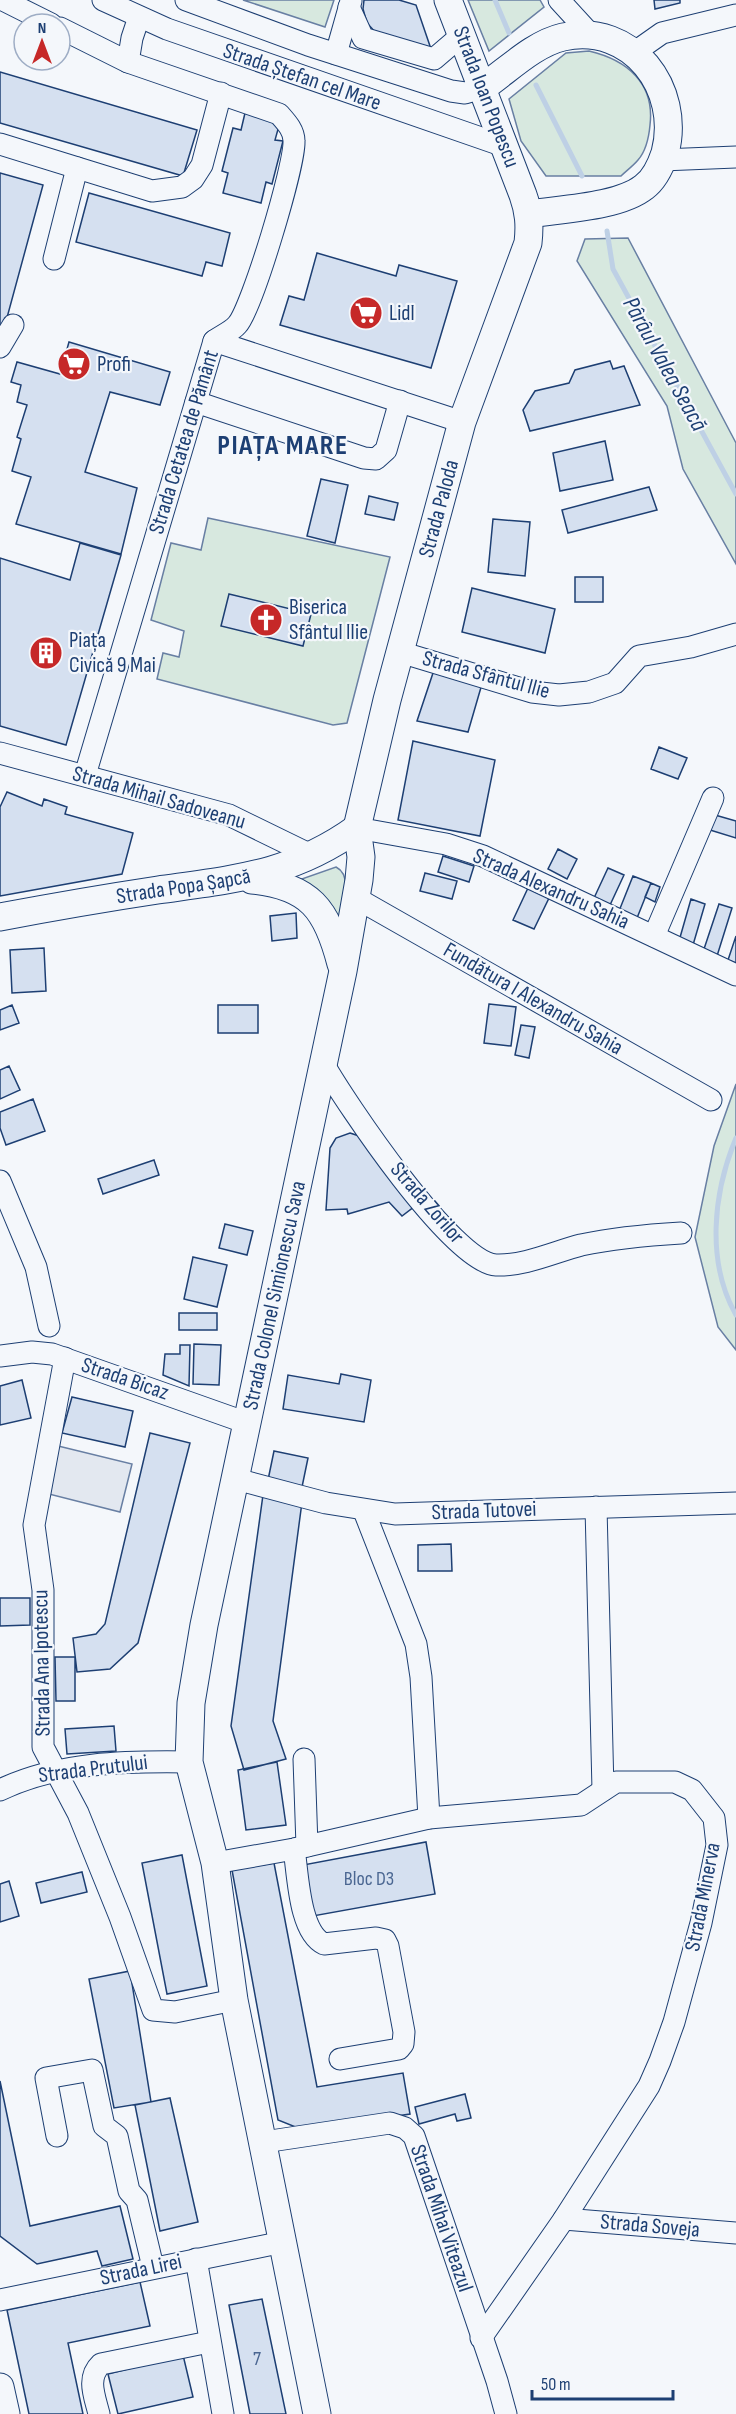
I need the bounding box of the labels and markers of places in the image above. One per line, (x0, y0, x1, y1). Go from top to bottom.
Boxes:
supermarket icon: Lidl (348, 295, 384, 331)
place label: Lidl (389, 300, 415, 327)
supermarket icon: Profi (56, 346, 92, 382)
place label: Profi (97, 351, 131, 378)
place label: Biserica Sfântul Ilie (289, 594, 368, 646)
church icon: Biserica Sfântul Ilie (248, 602, 284, 638)
place label: Piața Civică 9 Mai (69, 627, 156, 679)
building icon: Piața Civică 9 Mai (28, 635, 64, 671)

